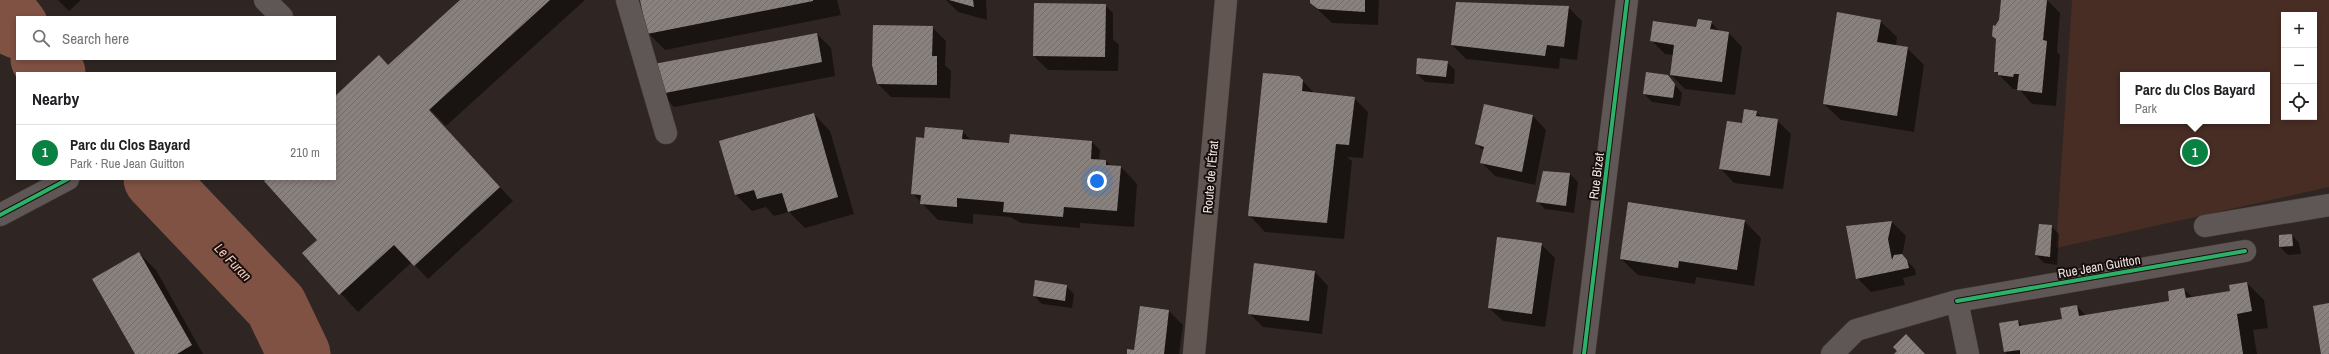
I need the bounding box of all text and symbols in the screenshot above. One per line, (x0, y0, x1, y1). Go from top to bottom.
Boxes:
map controls (2281, 12, 2317, 120)
button: + (2281, 12, 2317, 48)
search box (16, 16, 336, 60)
icon: search (30, 27, 52, 49)
text: Search here (62, 28, 129, 49)
button: − (2281, 48, 2317, 84)
popup (2120, 72, 2270, 124)
text: Parc du Clos Bayard (2135, 79, 2255, 100)
button: locate (2281, 84, 2317, 120)
text: Nearby (32, 87, 79, 110)
text: Park (2135, 100, 2157, 117)
text: Parc du Clos Bayard (70, 134, 190, 155)
pin: 1 (2182, 137, 2208, 167)
street label: Route de l'Étrat (1199, 140, 1222, 214)
text: 1 (42, 144, 48, 161)
text: 210 m (290, 144, 320, 161)
street label: Rue Bizet (1585, 152, 1608, 200)
text: Park · Rue Jean Guitton (70, 155, 184, 172)
your location (1087, 171, 1107, 191)
water label: Le Furan (211, 239, 255, 285)
street label: Rue Jean Guitton (2056, 251, 2142, 282)

